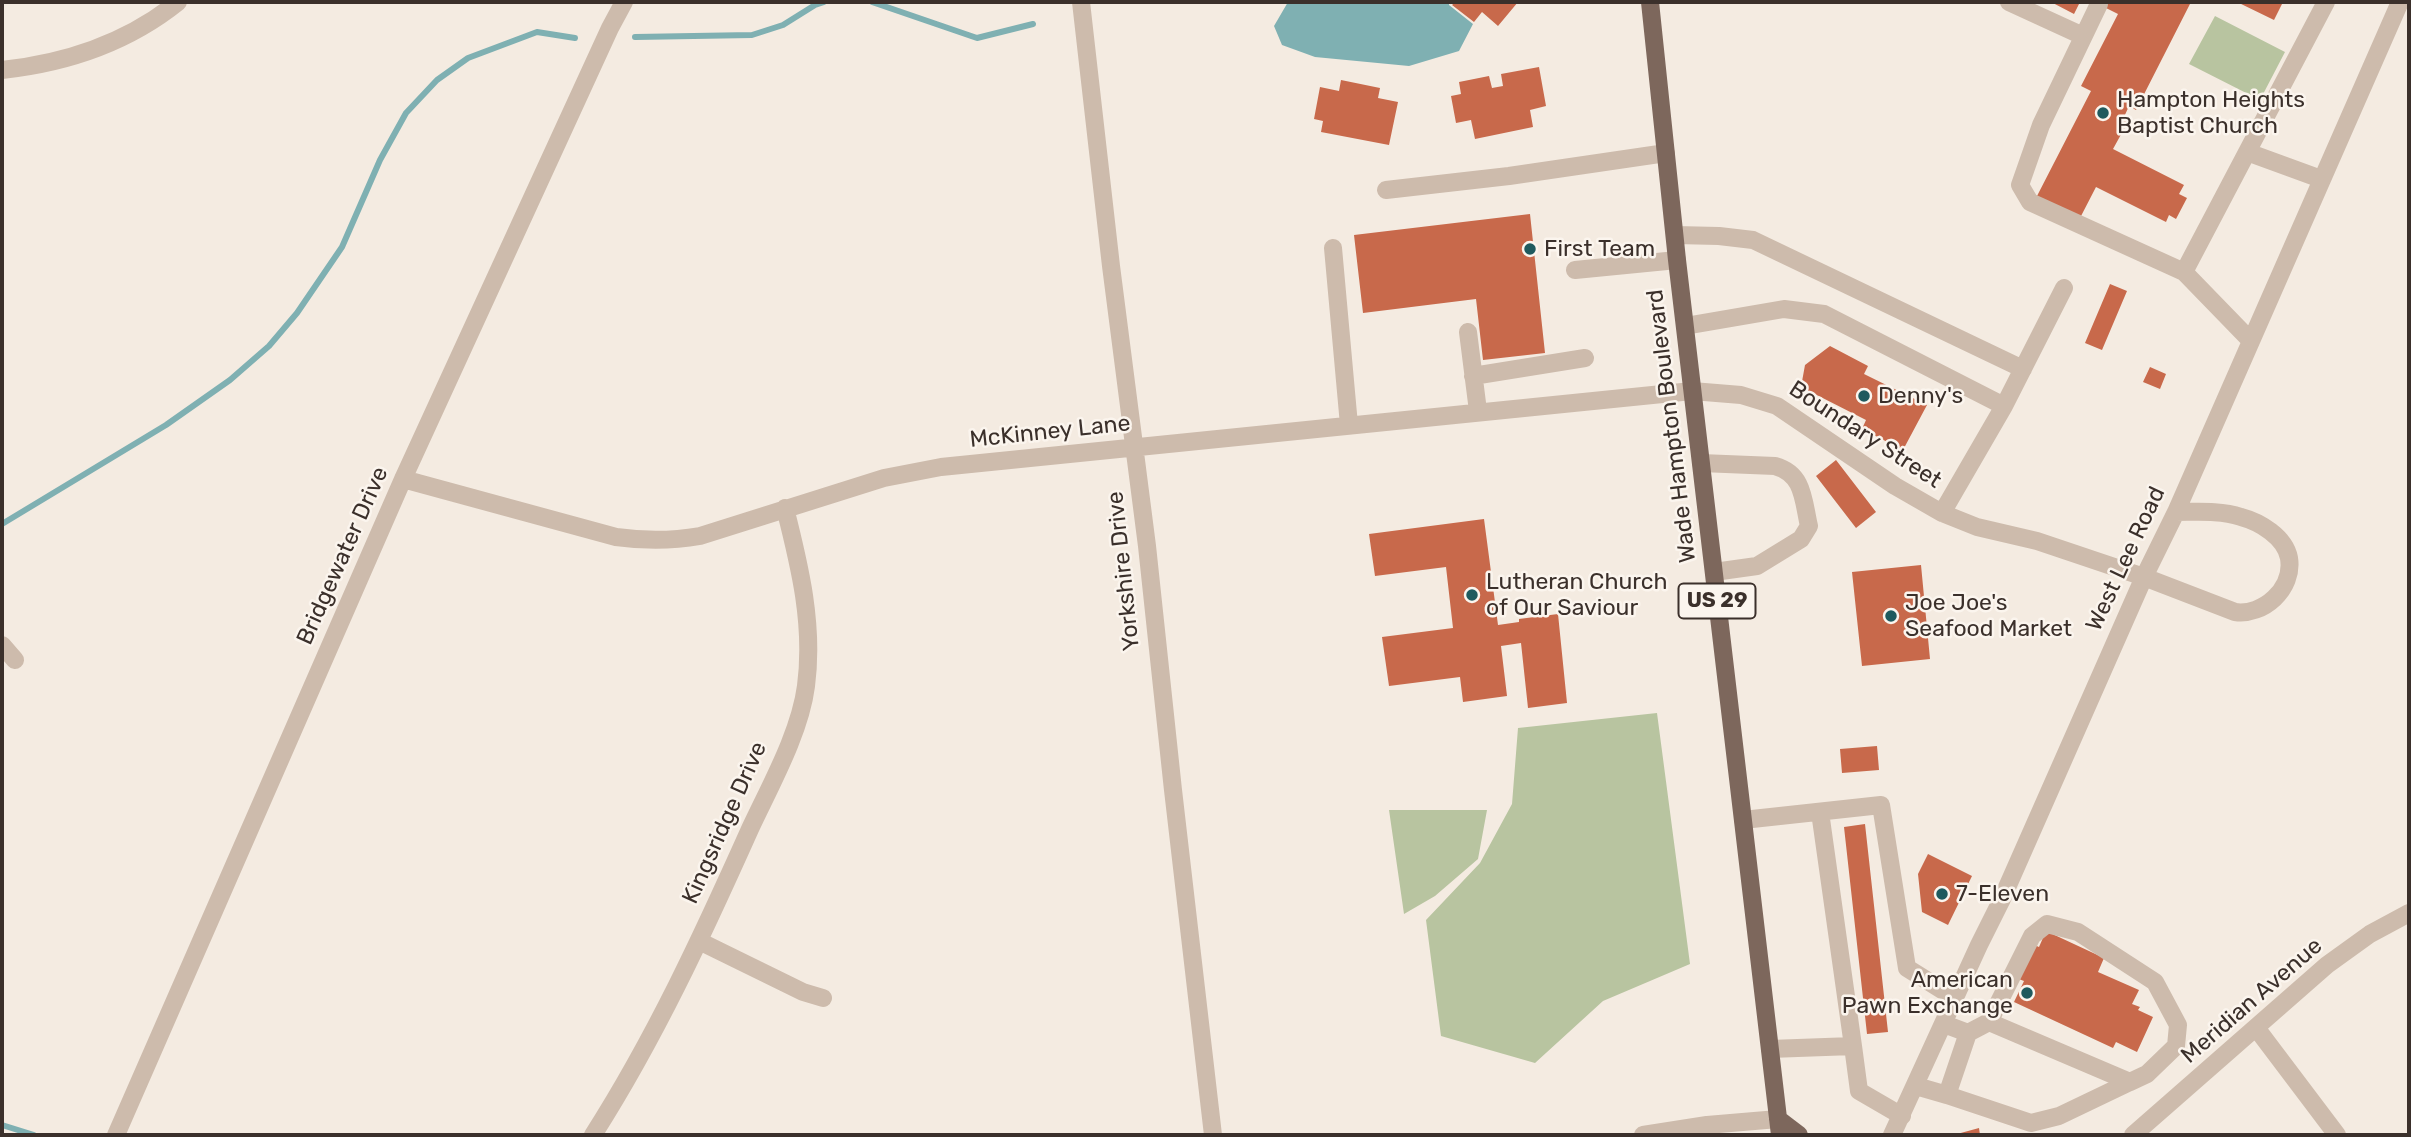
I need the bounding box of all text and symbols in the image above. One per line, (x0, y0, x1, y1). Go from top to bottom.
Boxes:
place label: Hampton Heights Baptist Church (2117, 86, 2305, 140)
marker: Hampton Heights Baptist Church (2095, 105, 2111, 121)
place label: First Team (1544, 235, 1655, 263)
marker: First Team (1522, 241, 1538, 257)
street label: Wade Hampton Boulevard (1642, 288, 1702, 564)
street label: Boundary Street (1784, 375, 1946, 495)
place label: Denny's (1878, 382, 1963, 410)
marker: Denny's (1856, 388, 1872, 404)
street label: McKinney Lane (968, 410, 1132, 454)
street label: Bridgewater Drive (291, 463, 395, 649)
street label: West Lee Road (2081, 483, 2171, 635)
street label: Yorkshire Drive (1102, 490, 1146, 652)
place label: Lutheran Church of Our Saviour (1486, 568, 1668, 622)
road number: US 29 (1678, 584, 1756, 618)
marker: Lutheran Church of Our Saviour (1464, 587, 1480, 603)
place label: Joe Joe's Seafood Market (1905, 589, 2072, 643)
marker: Joe Joe's Seafood Market (1883, 608, 1899, 624)
street label: Kingsridge Drive (677, 738, 773, 908)
place label: 7-Eleven (1956, 880, 2049, 908)
marker: 7-Eleven (1934, 886, 1950, 902)
street label: Meridian Avenue (2176, 932, 2328, 1070)
place label: American Pawn Exchange (1842, 966, 2013, 1020)
marker: American Pawn Exchange (2019, 985, 2035, 1001)

